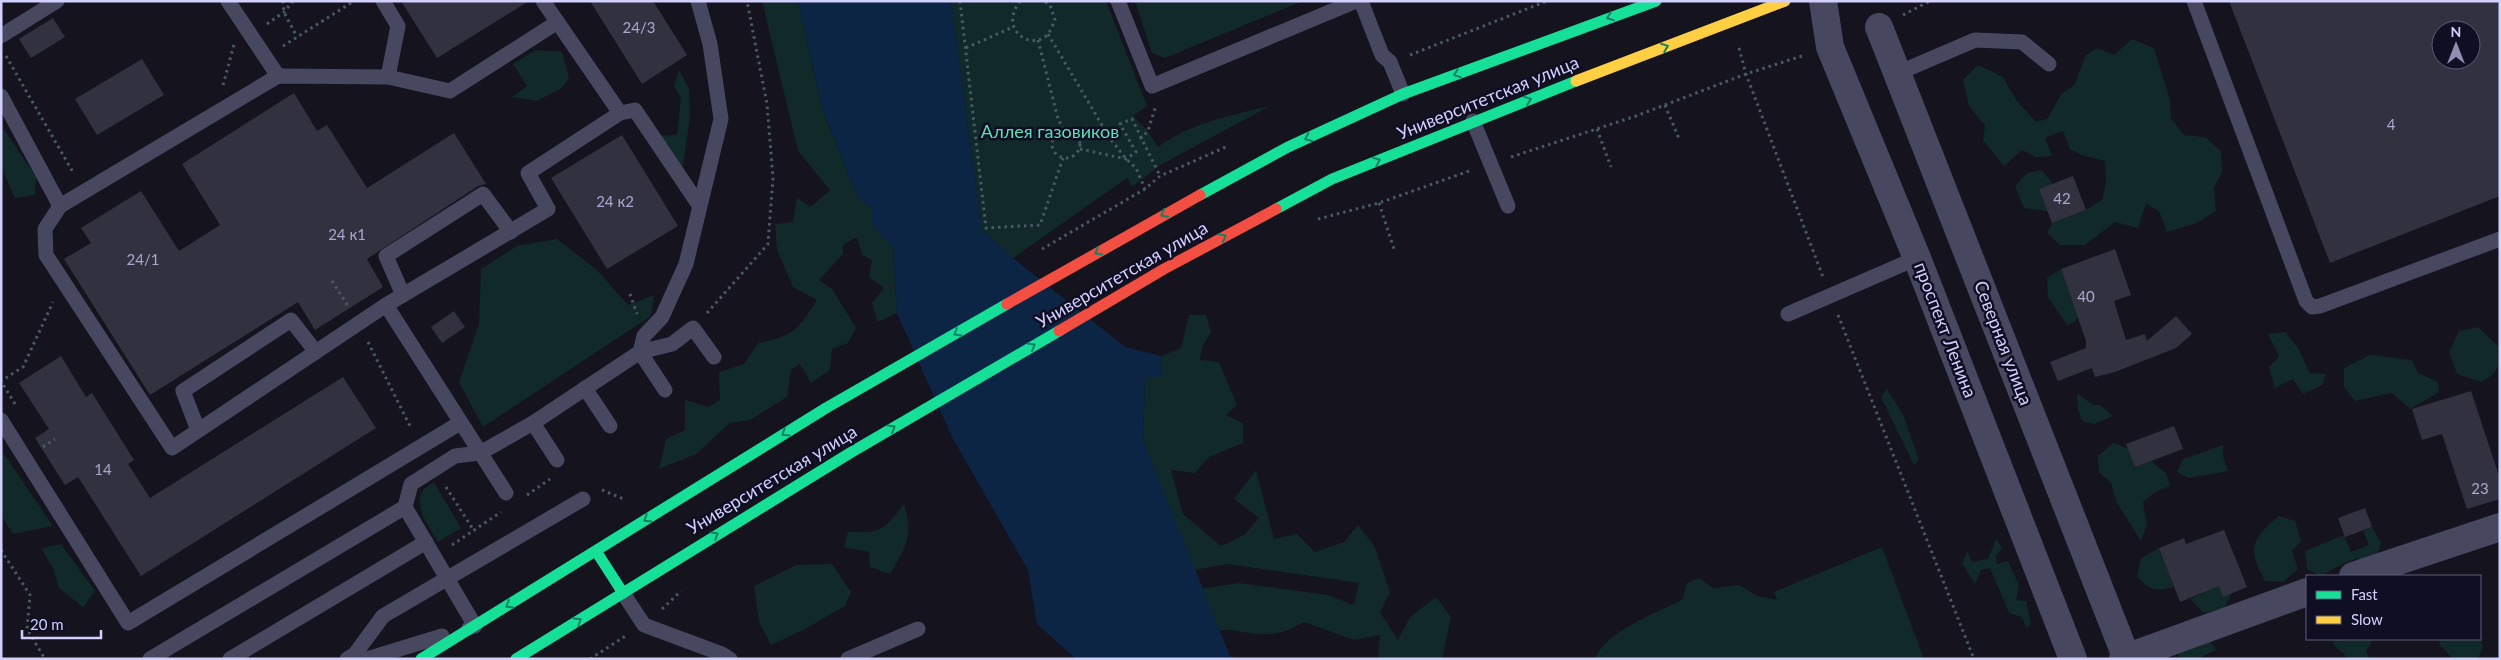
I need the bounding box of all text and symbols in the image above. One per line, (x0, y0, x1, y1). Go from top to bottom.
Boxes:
one-way arrow (1606, 11, 1614, 21)
house number: 24/3 (623, 18, 655, 36)
north arrow (2431, 20, 2481, 70)
text: N (2451, 23, 2461, 40)
one-way arrow (1661, 43, 1669, 53)
street label: Университетская улица (1393, 50, 1582, 144)
one-way arrow (1453, 68, 1462, 78)
one-way arrow (1523, 96, 1532, 106)
house number: 4 (2387, 115, 2396, 133)
park label: Аллея газовиков (981, 120, 1119, 142)
one-way arrow (1304, 132, 1313, 142)
one-way arrow (1372, 156, 1381, 167)
house number: 42 (2053, 189, 2071, 207)
house number: 24 к2 (596, 192, 634, 210)
one-way arrow (1161, 208, 1170, 218)
street label: Университетская улица (1032, 216, 1211, 332)
house number: 24 к1 (328, 225, 366, 243)
one-way arrow (1217, 234, 1226, 244)
one-way arrow (1094, 245, 1103, 255)
house number: 24/1 (127, 250, 159, 268)
street label: проспект Ленина (1910, 259, 1982, 401)
street label: Северная улица (1970, 277, 2038, 408)
house number: 40 (2077, 287, 2095, 305)
one-way arrow (953, 326, 962, 336)
one-way arrow (1027, 343, 1036, 353)
street label: Университетская улица (683, 420, 860, 539)
one-way arrow (886, 425, 895, 435)
one-way arrow (781, 427, 790, 437)
house number: 14 (94, 460, 112, 478)
house number: 23 (2471, 479, 2489, 497)
one-way arrow (643, 512, 652, 522)
one-way arrow (710, 532, 719, 542)
legend (2306, 575, 2481, 640)
text: Fast (2351, 585, 2378, 603)
one-way arrow (505, 598, 514, 608)
scale bar (22, 608, 101, 640)
text: Slow (2351, 610, 2383, 628)
text: 20 m (30, 615, 64, 633)
one-way arrow (572, 618, 581, 628)

